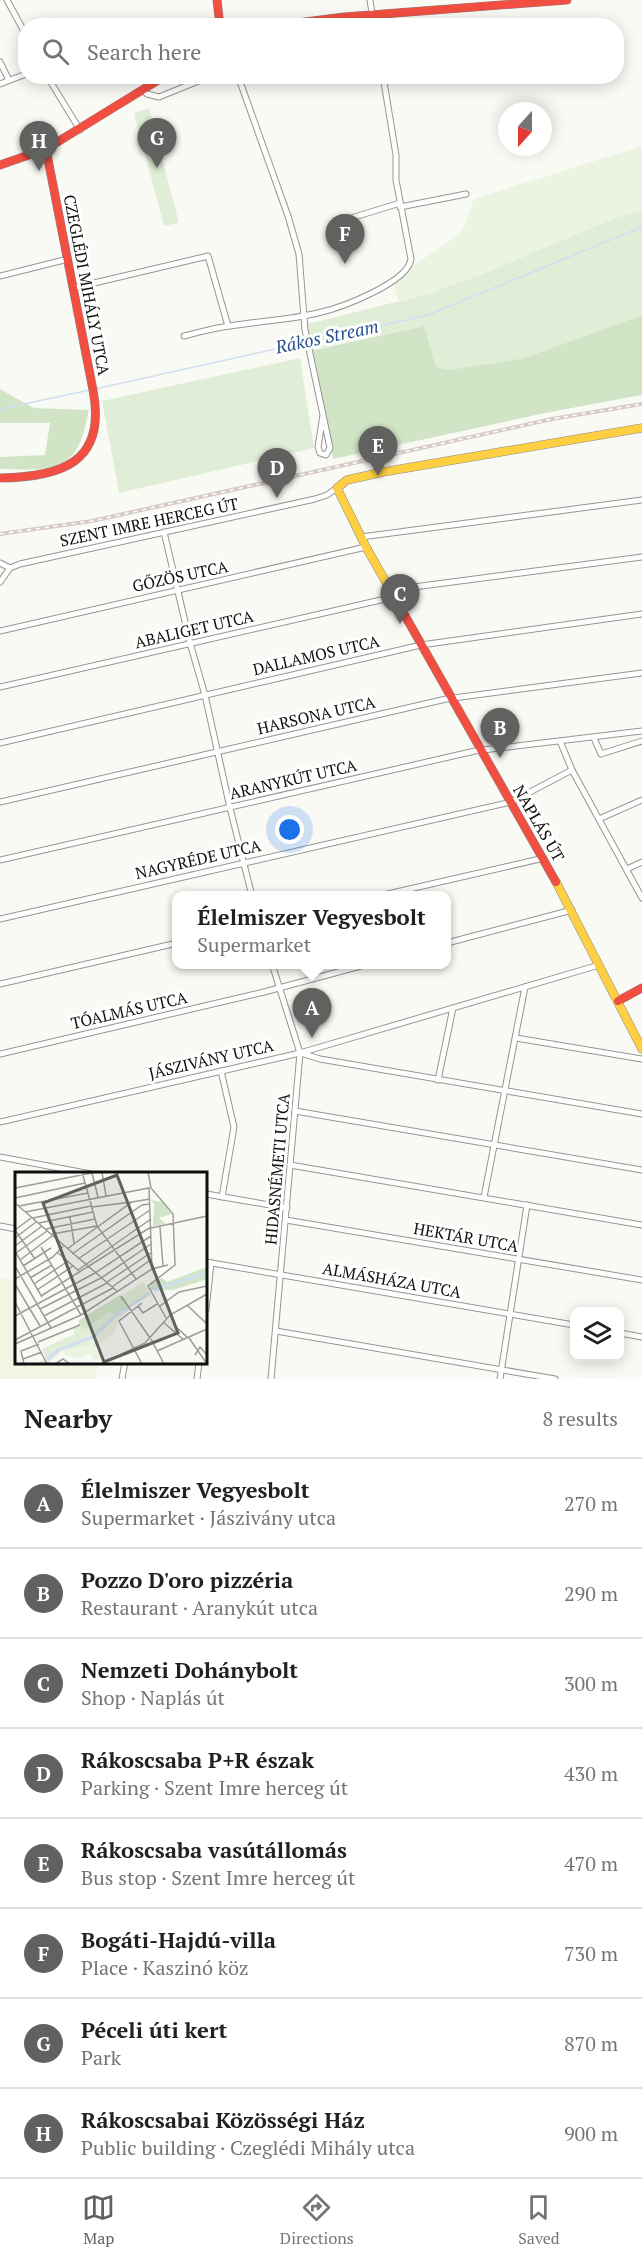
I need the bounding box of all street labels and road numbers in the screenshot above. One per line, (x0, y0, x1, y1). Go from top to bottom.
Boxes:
street label: CZEGLÉDI MIHÁLY UTCA (59, 193, 115, 377)
street label: SZENT IMRE HERCEG ÚT (58, 492, 240, 552)
street label: GŐZÖS UTCA (130, 555, 230, 597)
street label: ABALIGET UTCA (132, 605, 256, 653)
street label: DALLAMOS UTCA (251, 630, 381, 680)
street label: HARSONA UTCA (255, 691, 377, 739)
street label: ARANYKÚT UTCA (227, 754, 359, 804)
street label: NAPLÁS ÚT (508, 781, 570, 865)
street label: NAGYRÉDE UTCA (133, 834, 263, 884)
street label: TÓALMÁS UTCA (69, 986, 189, 1034)
street label: JÁSZIVÁNY UTCA (146, 1034, 276, 1084)
street label: HIDASNÉMETI UTCA (259, 1092, 295, 1246)
street label: HEKTÁR UTCA (412, 1217, 520, 1257)
street label: ALMÁSHÁZA UTCA (321, 1257, 463, 1303)

